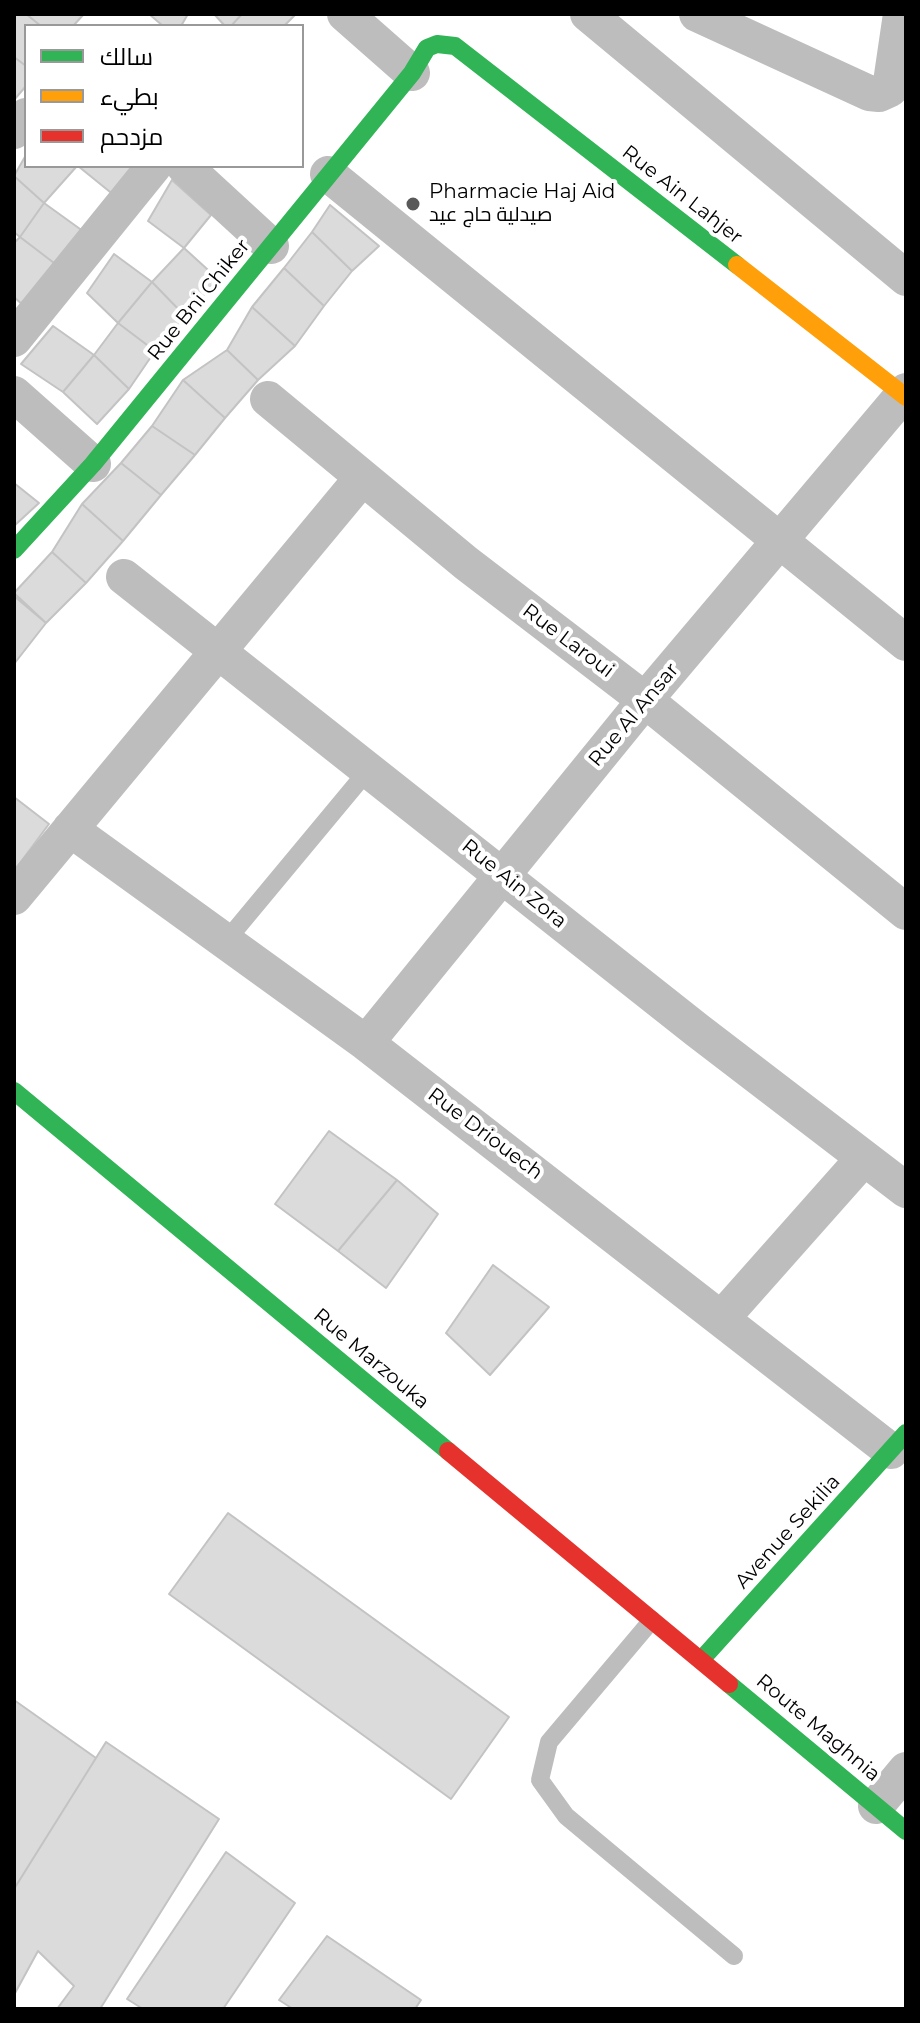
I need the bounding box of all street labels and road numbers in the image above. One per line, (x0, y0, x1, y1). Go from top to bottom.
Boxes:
street label: Rue Ain Lahjer (617, 140, 747, 250)
street label: Rue Bni Chiker (143, 234, 255, 366)
street label: Rue Laroui (518, 599, 618, 683)
street label: Rue Al Ansar (584, 658, 684, 772)
street label: Rue Ain Zora (457, 834, 571, 934)
street label: Rue Driouech (423, 1083, 547, 1185)
street label: Rue Marzouka (308, 1304, 434, 1414)
street label: Avenue Sekilia (731, 1470, 845, 1594)
street label: Route Maghnia (751, 1669, 885, 1787)

